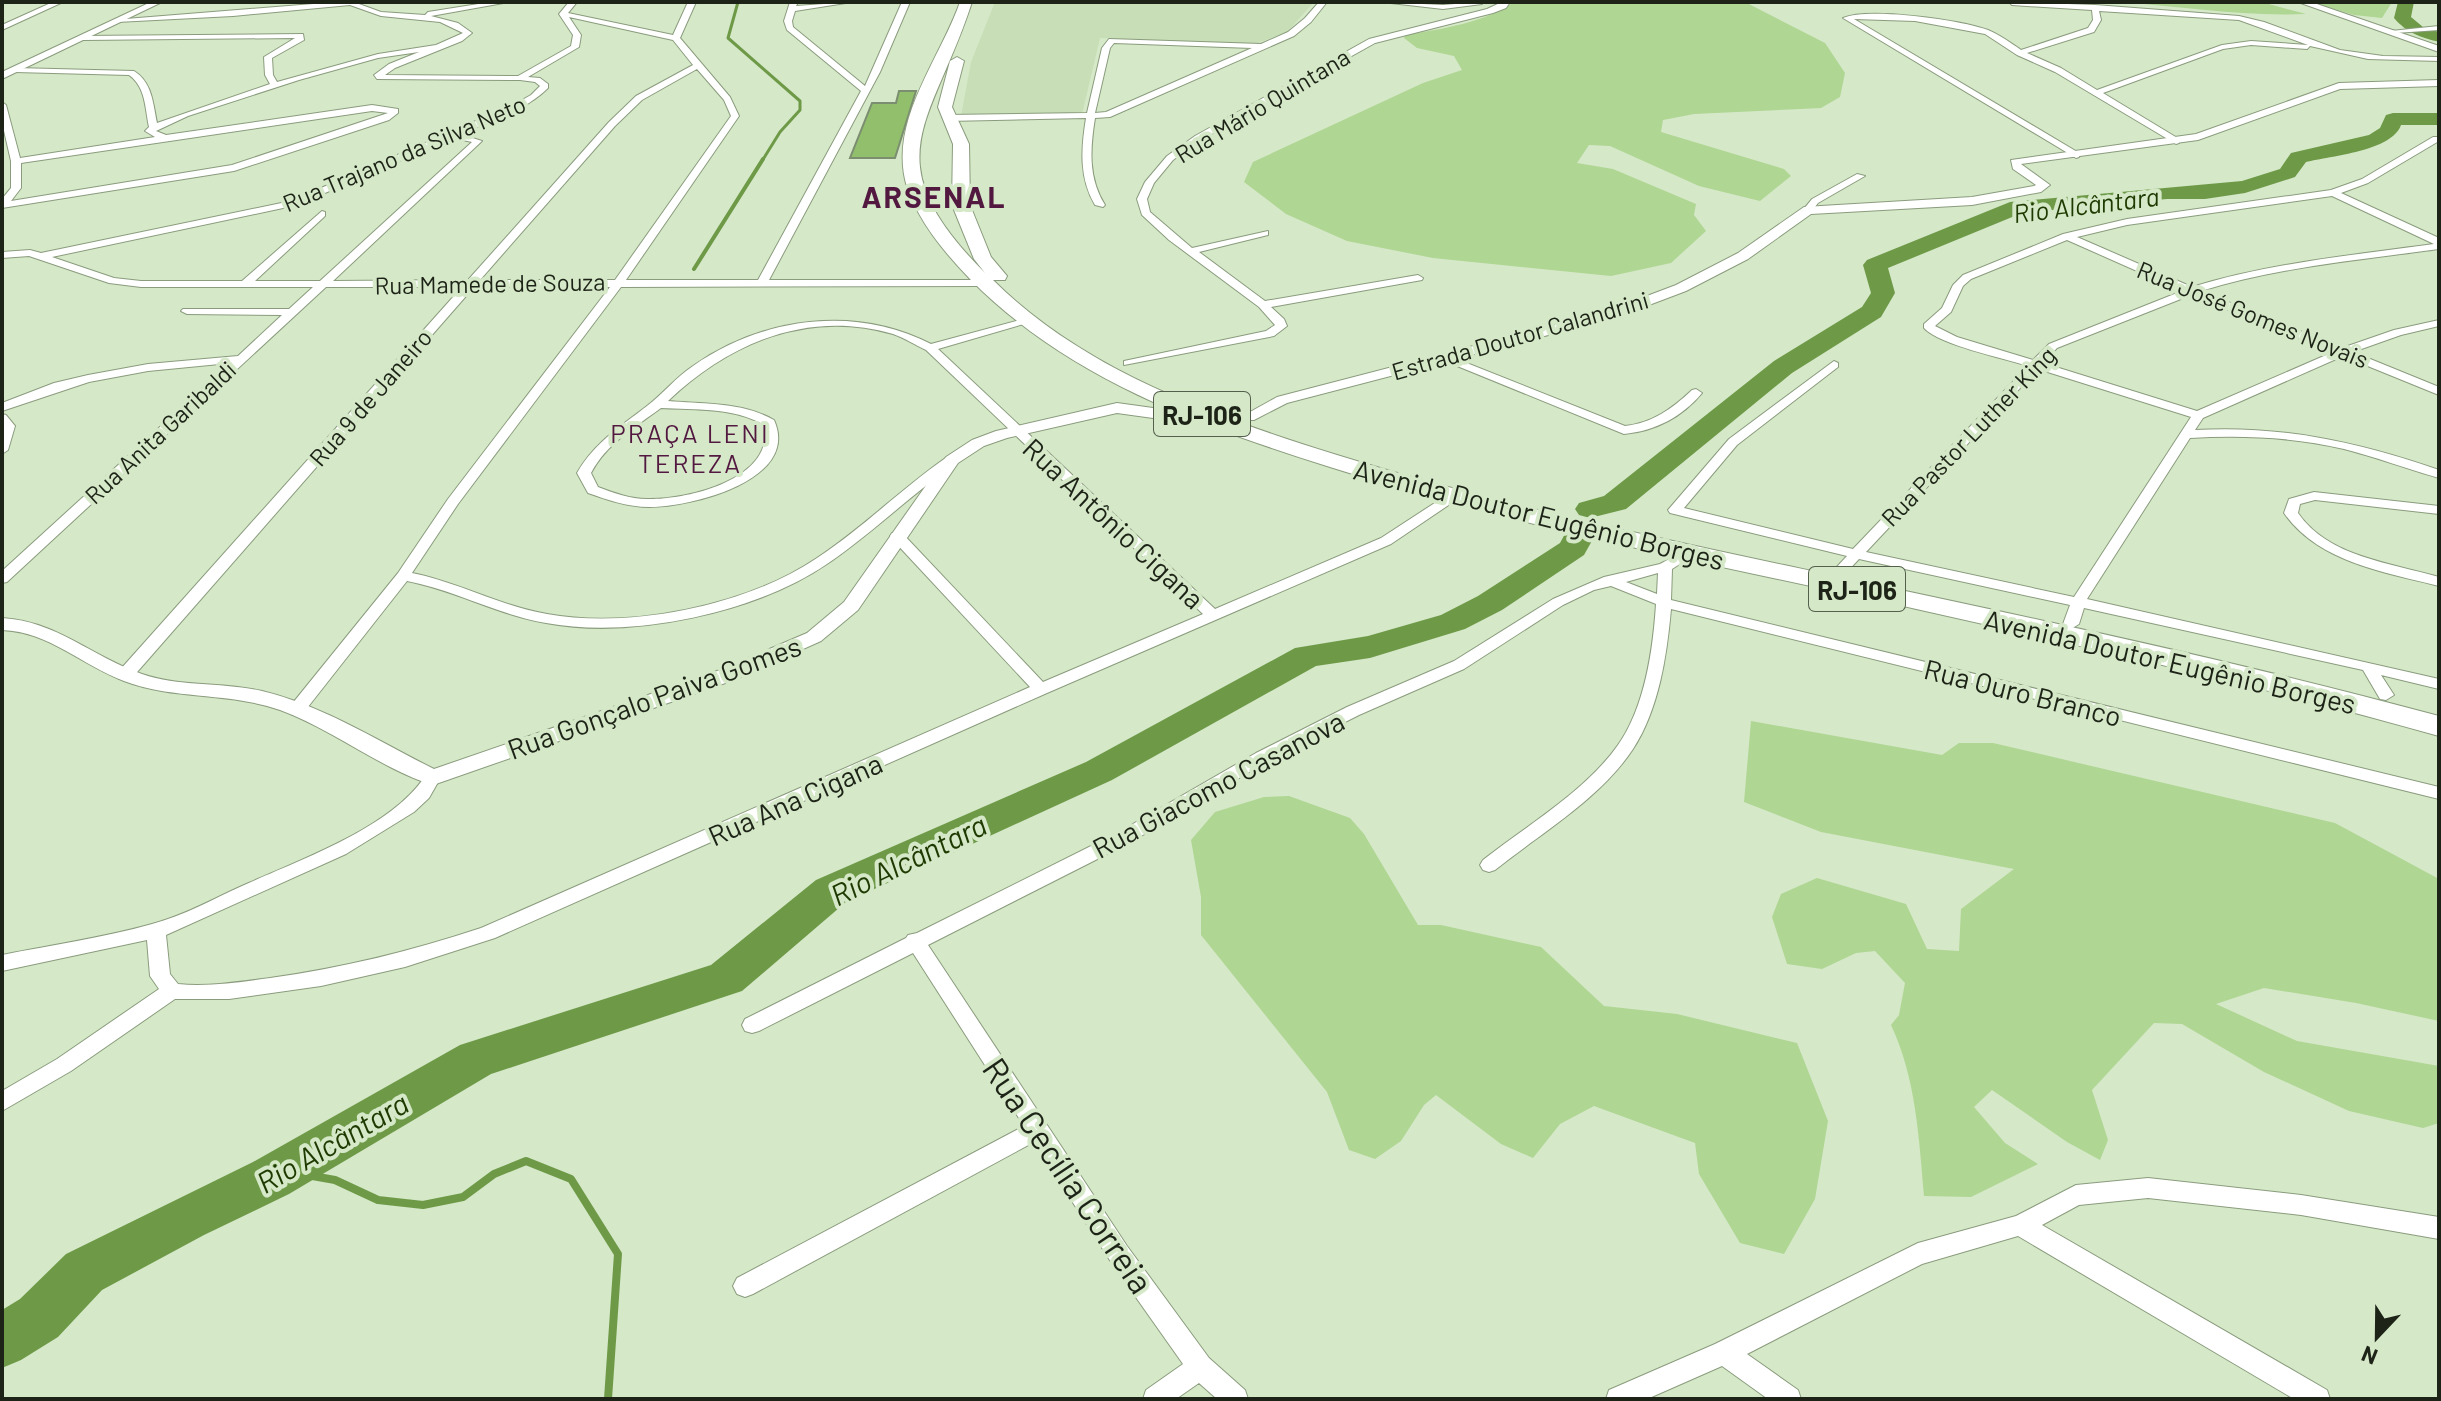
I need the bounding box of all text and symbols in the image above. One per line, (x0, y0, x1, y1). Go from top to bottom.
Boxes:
street label: Rua Mário Quintana (1169, 41, 1355, 169)
street label: Rua Trajano da Silva Neto (278, 89, 530, 217)
district label: ARSENAL (861, 178, 1007, 214)
water label: Rio Alcântara (2011, 180, 2161, 228)
street label: Rua José Gomes Novais (2133, 254, 2373, 374)
street label: Rua Mamede de Souza (374, 266, 606, 300)
street label: Estrada Doutor Calandrini (1388, 284, 1652, 386)
street label: Rua 9 de Janeiro (303, 323, 437, 471)
street label: Rua Pastor Luther King (1875, 340, 2061, 532)
street label: Rua Anita Garibaldi (79, 355, 241, 509)
road number: RJ-106 (1154, 392, 1250, 436)
district label: PRAÇA LENI TEREZA (610, 417, 770, 478)
street label: Rua Antônio Cigana (1017, 430, 1211, 616)
street label: Avenida Doutor Eugênio Borges (1350, 451, 1728, 577)
road number: RJ-106 (1809, 567, 1905, 611)
street label: Avenida Doutor Eugênio Borges (1981, 602, 2359, 720)
street label: Rua Gonçalo Paiva Gomes (503, 628, 805, 766)
street label: Rua Ouro Branco (1921, 651, 2125, 733)
street label: Rua Giacomo Casanova (1086, 703, 1350, 865)
street label: Rua Ana Cigana (703, 745, 887, 853)
water label: Rio Alcântara (824, 806, 992, 912)
street label: Rua Cecília Correia (975, 1049, 1163, 1301)
water label: Rio Alcântara (250, 1084, 414, 1200)
north arrow (2337, 1297, 2417, 1377)
text: N (2357, 1342, 2381, 1371)

